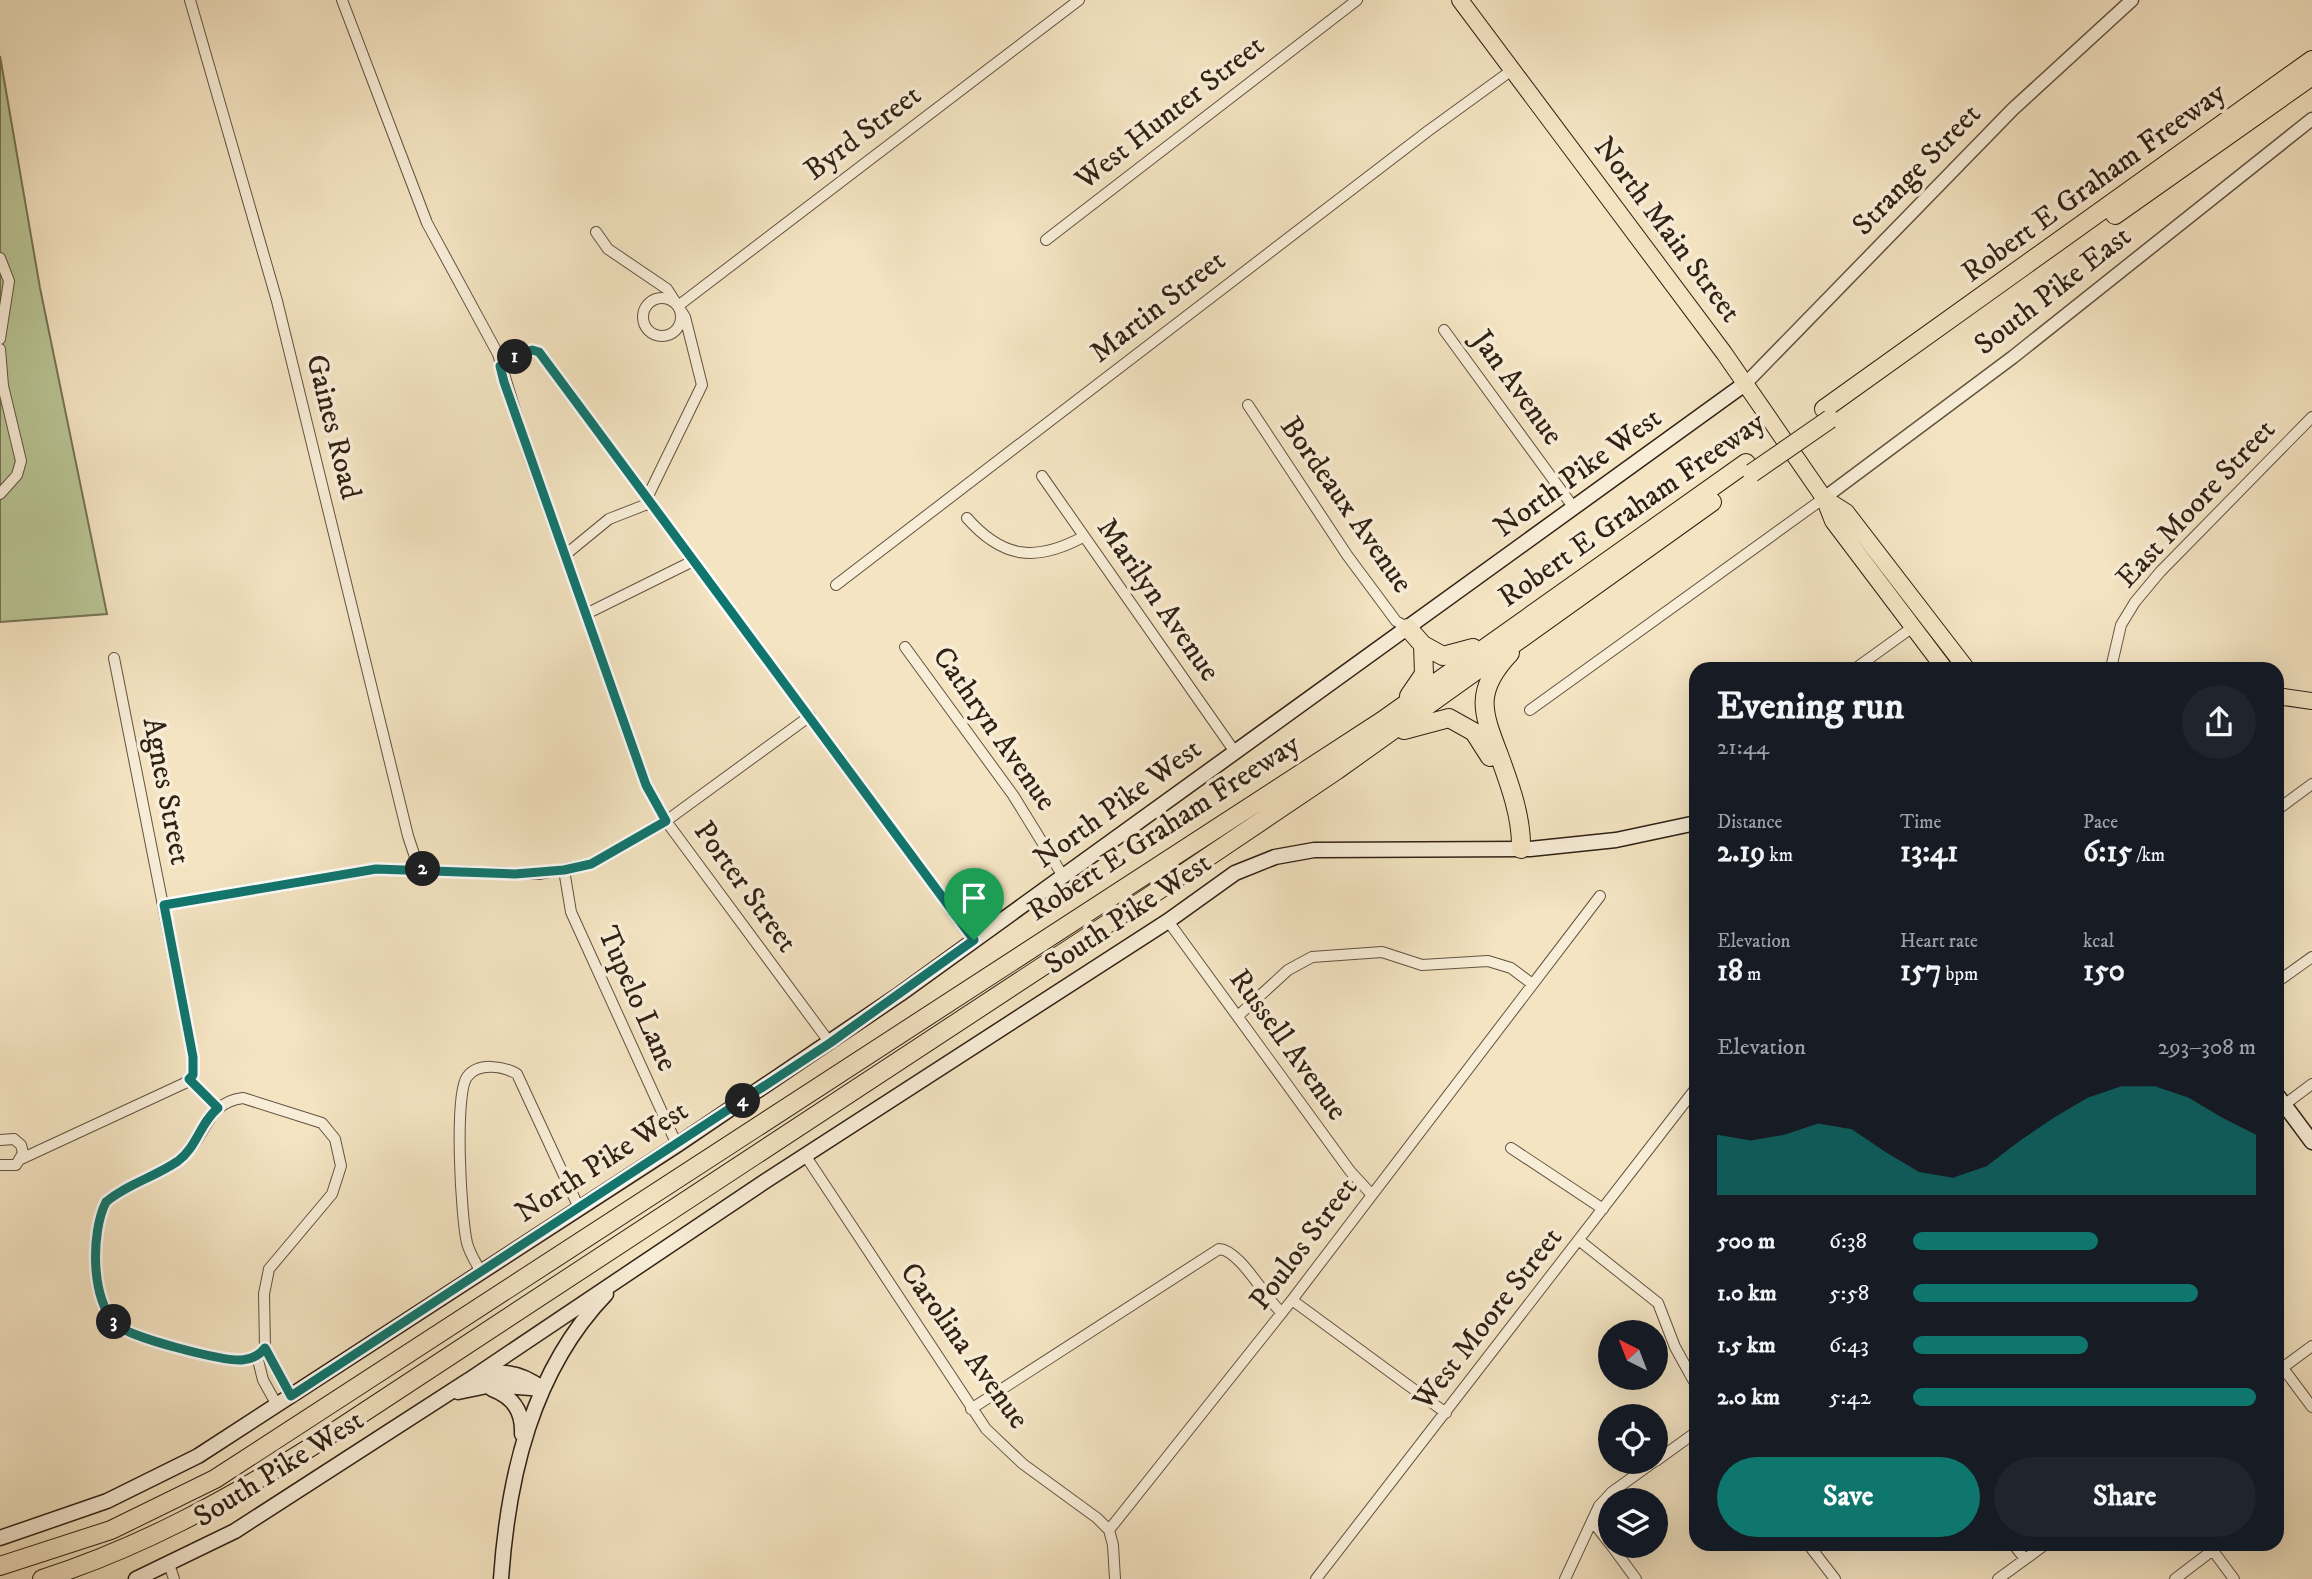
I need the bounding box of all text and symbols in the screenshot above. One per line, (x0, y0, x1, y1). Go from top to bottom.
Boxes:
street label: West Hunter Street (1067, 28, 1272, 199)
street label: Robert E Graham Freeway (1955, 74, 2234, 291)
street label: Byrd Street (797, 77, 929, 189)
street label: Strange Street (1845, 96, 1989, 244)
street label: North Main Street (1585, 130, 1749, 330)
street label: South Pike East (1967, 218, 2139, 364)
street label: Martin Street (1083, 243, 1233, 371)
street label: Jan Avenue (1461, 321, 1571, 453)
pin: 1 (498, 340, 532, 374)
text: 1 (511, 345, 518, 368)
street label: Gaines Road (297, 351, 369, 503)
street label: North Pike West (1487, 400, 1669, 546)
street label: Robert E Graham Freeway (1492, 404, 1773, 616)
street label: Bordeaux Avenue (1272, 410, 1420, 600)
street label: East Moore Street (2108, 412, 2284, 596)
street label: Marilyn Avenue (1088, 511, 1228, 689)
street label: Cathryn Avenue (924, 640, 1064, 818)
text: Evening run (1717, 683, 1904, 731)
button: share (2182, 685, 2256, 759)
street label: Agnes Street (134, 714, 198, 868)
street label: Robert E Graham Freeway (1021, 726, 1308, 930)
street label: North Pike West (1027, 731, 1209, 877)
text: 21:44 (1717, 733, 1769, 762)
text: Distance (1717, 811, 1782, 834)
text: Time (1900, 811, 1941, 834)
text: Pace (2083, 811, 2118, 834)
street label: Porter Street (685, 814, 805, 960)
text: 2.19 (1717, 834, 1765, 871)
text: 13:41 (1900, 834, 1958, 871)
text: 6:15 (2083, 834, 2132, 871)
text: km (1765, 844, 1793, 867)
text: /km (2132, 844, 2165, 867)
street label: South Pike West (1038, 845, 1218, 983)
pin: 2 (406, 852, 440, 886)
text: 2 (418, 857, 427, 880)
pin (944, 868, 1004, 940)
icon: arrive (955, 879, 993, 917)
street label: Tupelo Lane (589, 921, 685, 1077)
text: Elevation (1717, 930, 1791, 953)
text: Heart rate (1900, 930, 1978, 953)
text: kcal (2083, 930, 2114, 953)
text: 18 (1717, 953, 1743, 990)
text: 157 (1900, 953, 1942, 990)
text: 150 (2083, 953, 2125, 990)
street label: Russell Avenue (1221, 962, 1355, 1128)
text: m (1743, 963, 1761, 986)
text: bpm (1942, 963, 1978, 986)
text: Elevation (1717, 1033, 1806, 1062)
text: 293–308 m (2158, 1033, 2256, 1062)
pin: 4 (726, 1084, 760, 1118)
text: 4 (737, 1089, 748, 1112)
street label: North Pike West (509, 1093, 695, 1231)
street label: Poulos Street (1242, 1170, 1366, 1318)
street label: West Moore Street (1405, 1220, 1571, 1418)
text: 500 m (1717, 1227, 1775, 1256)
text: 6:38 (1829, 1227, 1867, 1256)
street label: Carolina Avenue (891, 1256, 1037, 1436)
text: 1.0 km (1717, 1279, 1777, 1308)
text: 5:58 (1829, 1279, 1869, 1308)
pin: 3 (96, 1304, 132, 1340)
text: 3 (110, 1310, 117, 1333)
north arrow (1598, 1320, 1668, 1390)
map controls (1598, 1320, 1668, 1558)
text: 1.5 km (1717, 1331, 1776, 1360)
text: 6:43 (1829, 1331, 1869, 1360)
text: 2.0 km (1717, 1383, 1780, 1412)
text: 5:42 (1829, 1383, 1871, 1412)
street label: South Pike West (187, 1402, 371, 1536)
button: locate (1598, 1404, 1668, 1474)
button: Save (1717, 1457, 1980, 1537)
button: Share (1994, 1457, 2256, 1537)
button: layers (1598, 1488, 1668, 1558)

